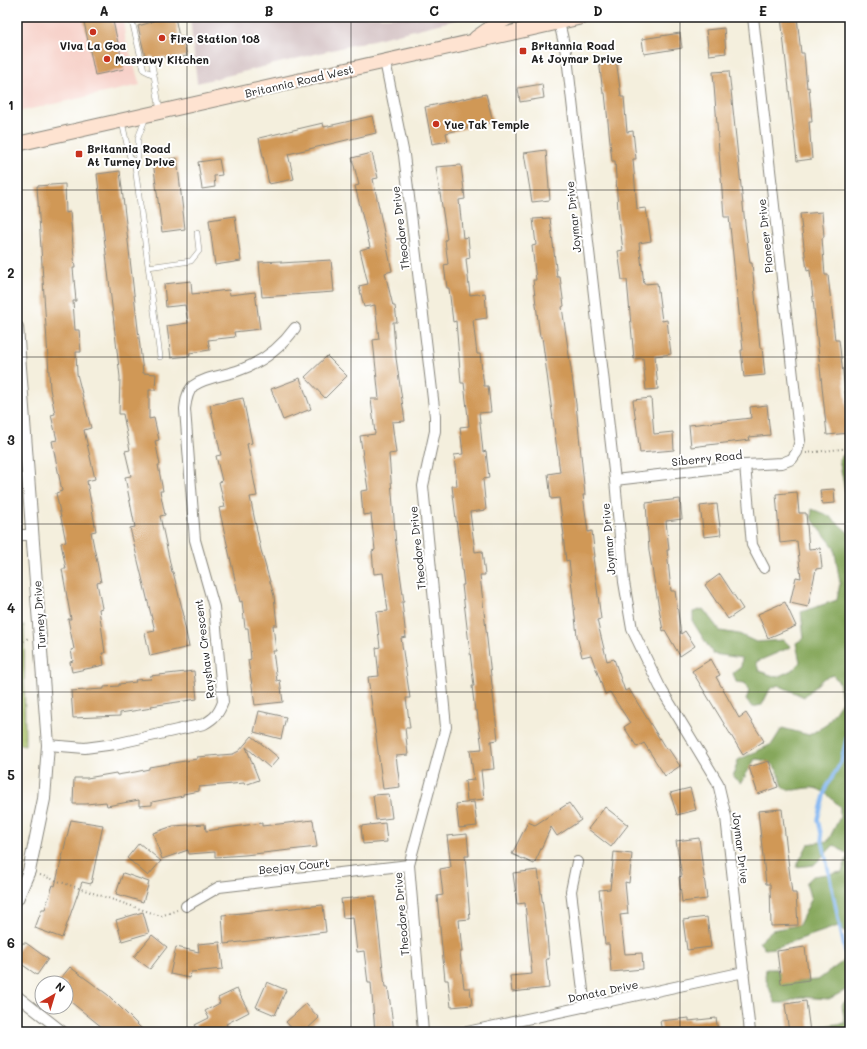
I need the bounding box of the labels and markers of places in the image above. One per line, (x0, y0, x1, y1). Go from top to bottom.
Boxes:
marker: Viva La Goa (88, 27, 98, 37)
place label: Fire Station 108 (170, 31, 260, 46)
marker: Fire Station 108 (157, 33, 167, 43)
place label: Viva La Goa (60, 38, 127, 53)
place label: Britannia Road At Joymar Drive (531, 38, 623, 66)
marker: Britannia Road At Joymar Drive (518, 46, 528, 56)
place label: Masrawy Kitchen (115, 52, 209, 67)
marker: Masrawy Kitchen (102, 54, 112, 64)
place label: Yue Tak Temple (444, 117, 530, 132)
marker: Yue Tak Temple (431, 119, 441, 129)
place label: Britannia Road At Turney Drive (87, 141, 175, 169)
marker: Britannia Road At Turney Drive (74, 149, 84, 159)

